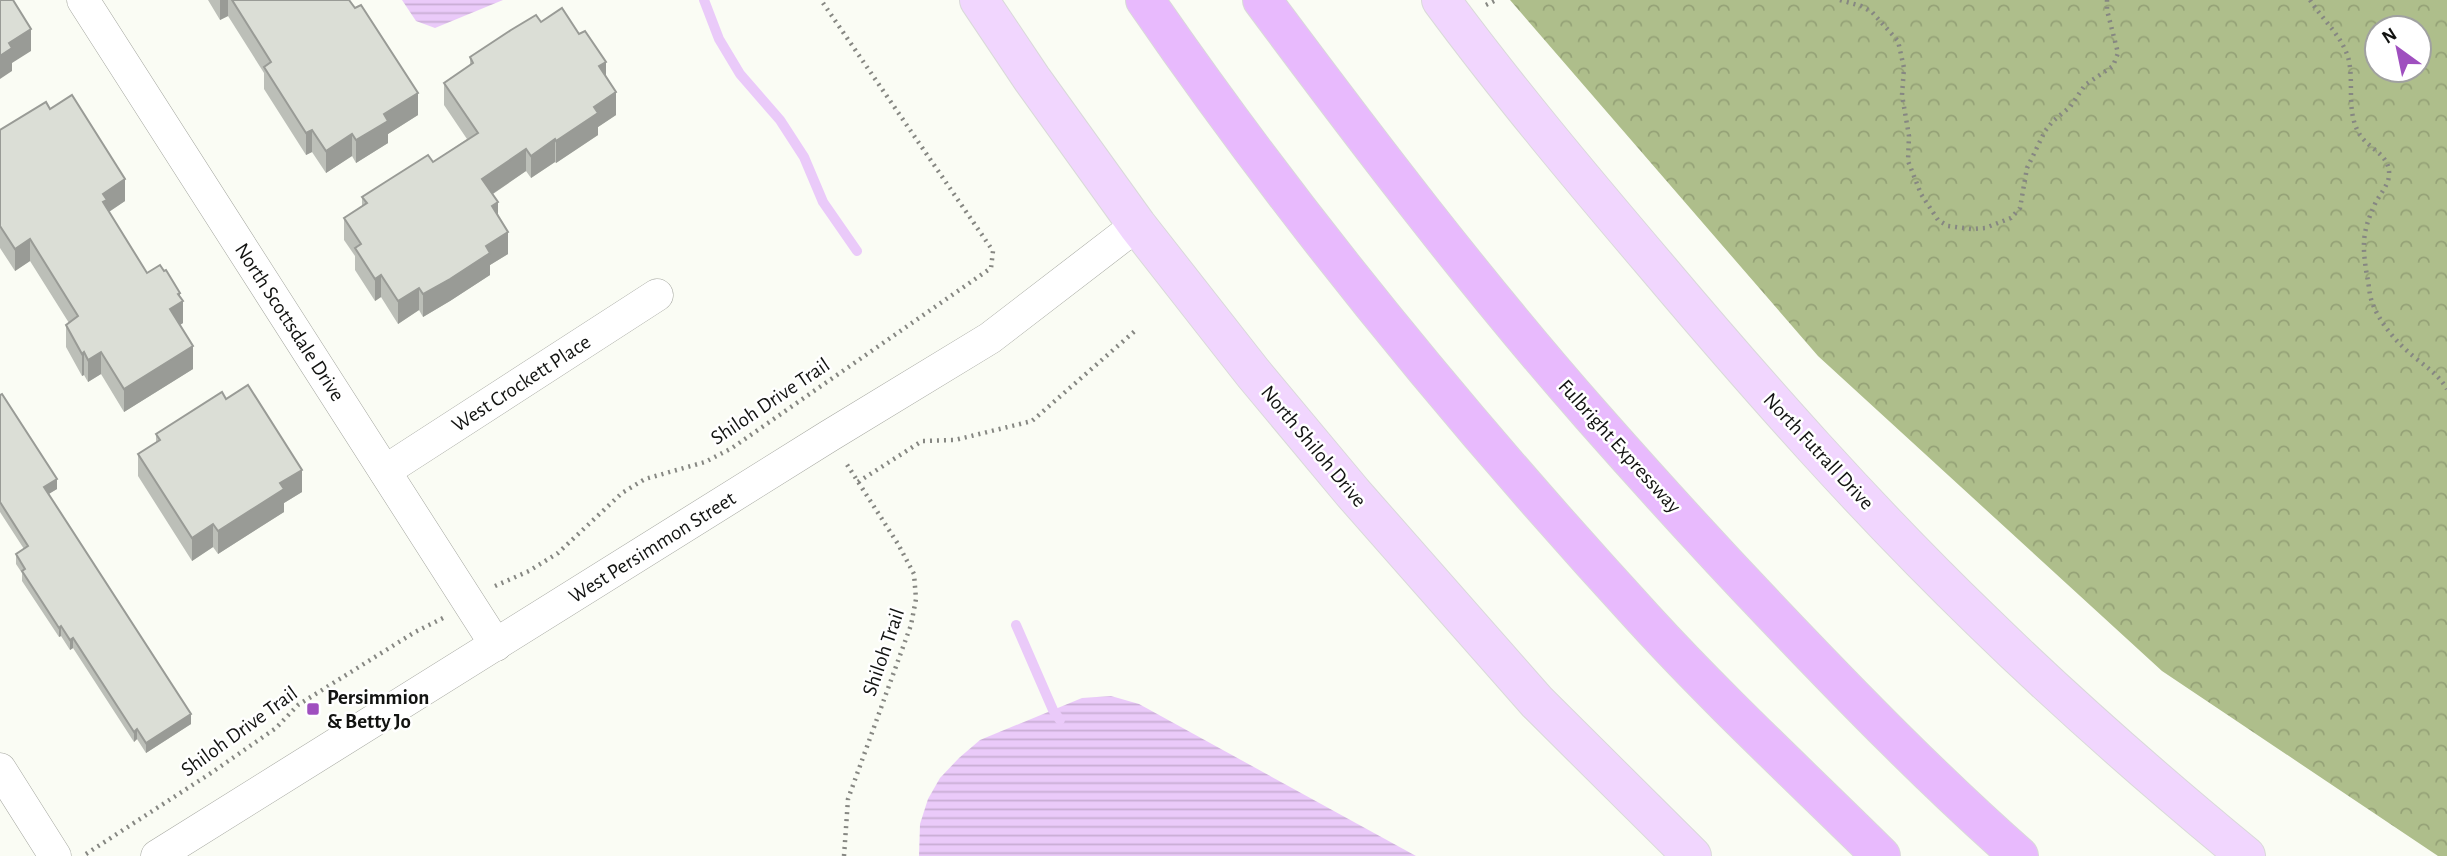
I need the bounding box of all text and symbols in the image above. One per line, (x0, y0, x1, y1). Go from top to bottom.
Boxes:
north arrow (2363, 14, 2433, 84)
text: N (2379, 24, 2400, 48)
street label: North Scottsdale Drive (231, 240, 348, 405)
street label: West Crockett Place (448, 331, 594, 436)
street label: Shiloh Drive Trail (707, 354, 833, 449)
street label: Fulbright Expressway (1554, 376, 1685, 517)
street label: North Shiloh Drive (1257, 382, 1370, 511)
street label: North Futrall Drive (1759, 389, 1878, 514)
street label: West Persimmon Street (565, 487, 740, 607)
street label: Shiloh Trail (859, 606, 908, 699)
street label: Shiloh Drive Trail (177, 682, 301, 781)
place label: Persimmion & Betty Jo (327, 687, 429, 732)
marker: Persimmion & Betty Jo (305, 701, 321, 717)

